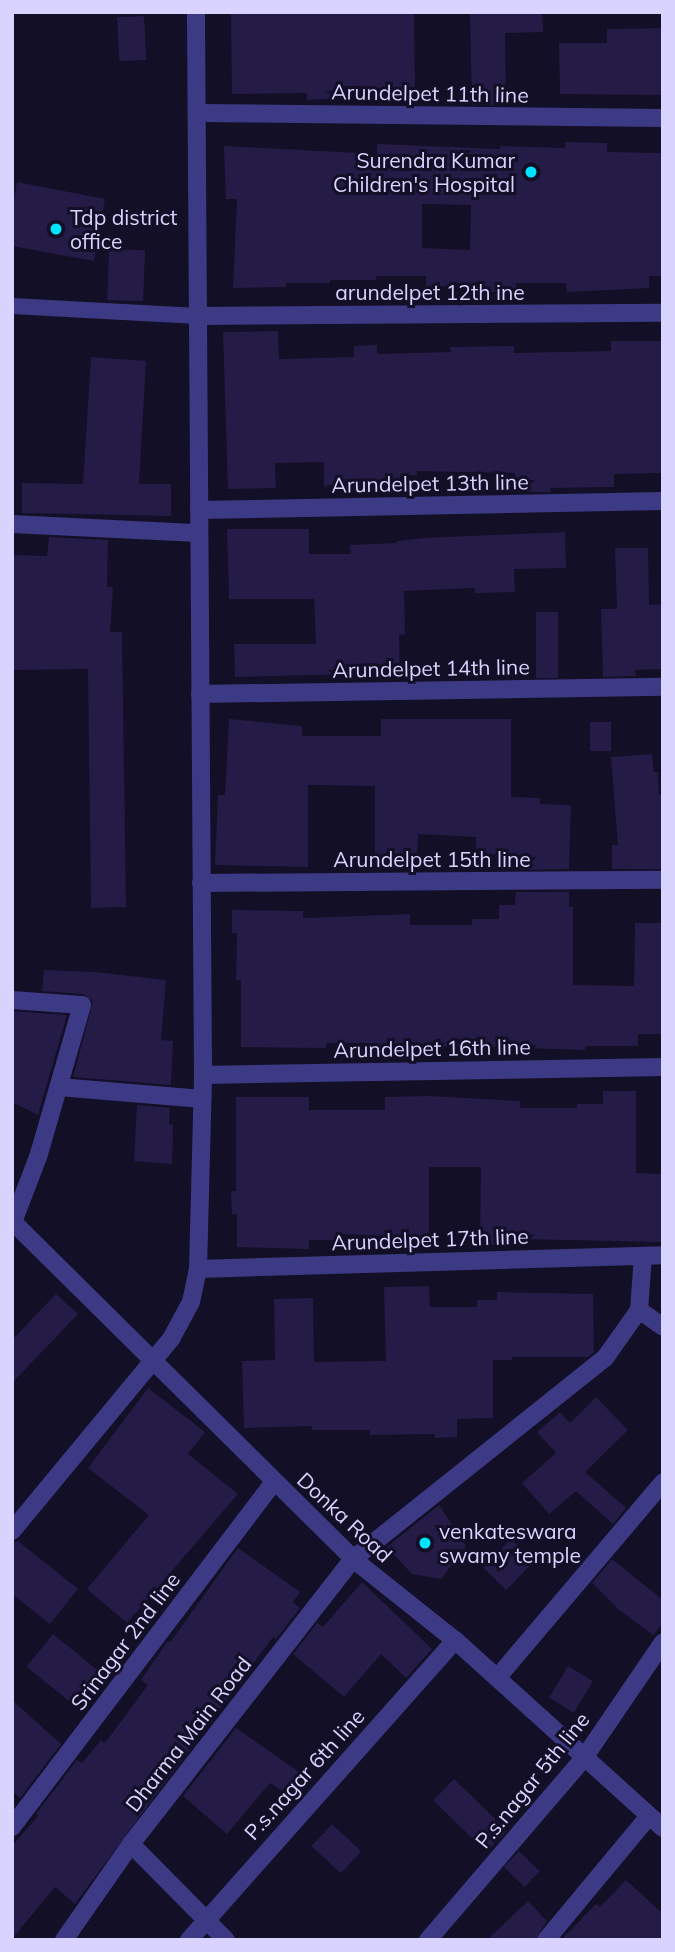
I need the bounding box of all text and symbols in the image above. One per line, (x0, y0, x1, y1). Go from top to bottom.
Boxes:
street label: Arundelpet 11th line (331, 79, 529, 107)
place label: Surendra Kumar Children's Hospital (333, 147, 515, 197)
marker: Surendra Kumar Children's Hospital (521, 162, 541, 182)
place label: Tdp district office (70, 204, 177, 254)
marker: Tdp district office (48, 221, 64, 237)
street label: arundelpet 12th ine (335, 279, 525, 305)
street label: Arundelpet 13th line (331, 469, 529, 497)
street label: Arundelpet 14th line (332, 654, 530, 682)
street label: Arundelpet 15th line (333, 846, 531, 872)
street label: Arundelpet 16th line (333, 1034, 531, 1062)
street label: Arundelpet 17th line (331, 1223, 529, 1255)
street label: Donka Road (292, 1467, 398, 1567)
place label: venkateswara swamy temple (439, 1518, 581, 1568)
marker: venkateswara swamy temple (417, 1535, 433, 1551)
street label: Srinagar 2nd line (65, 1567, 185, 1715)
street label: Dharma Main Road (120, 1652, 256, 1816)
street label: P.s.nagar 6th line (239, 1703, 369, 1845)
street label: P.s.nagar 5th line (470, 1707, 594, 1853)

